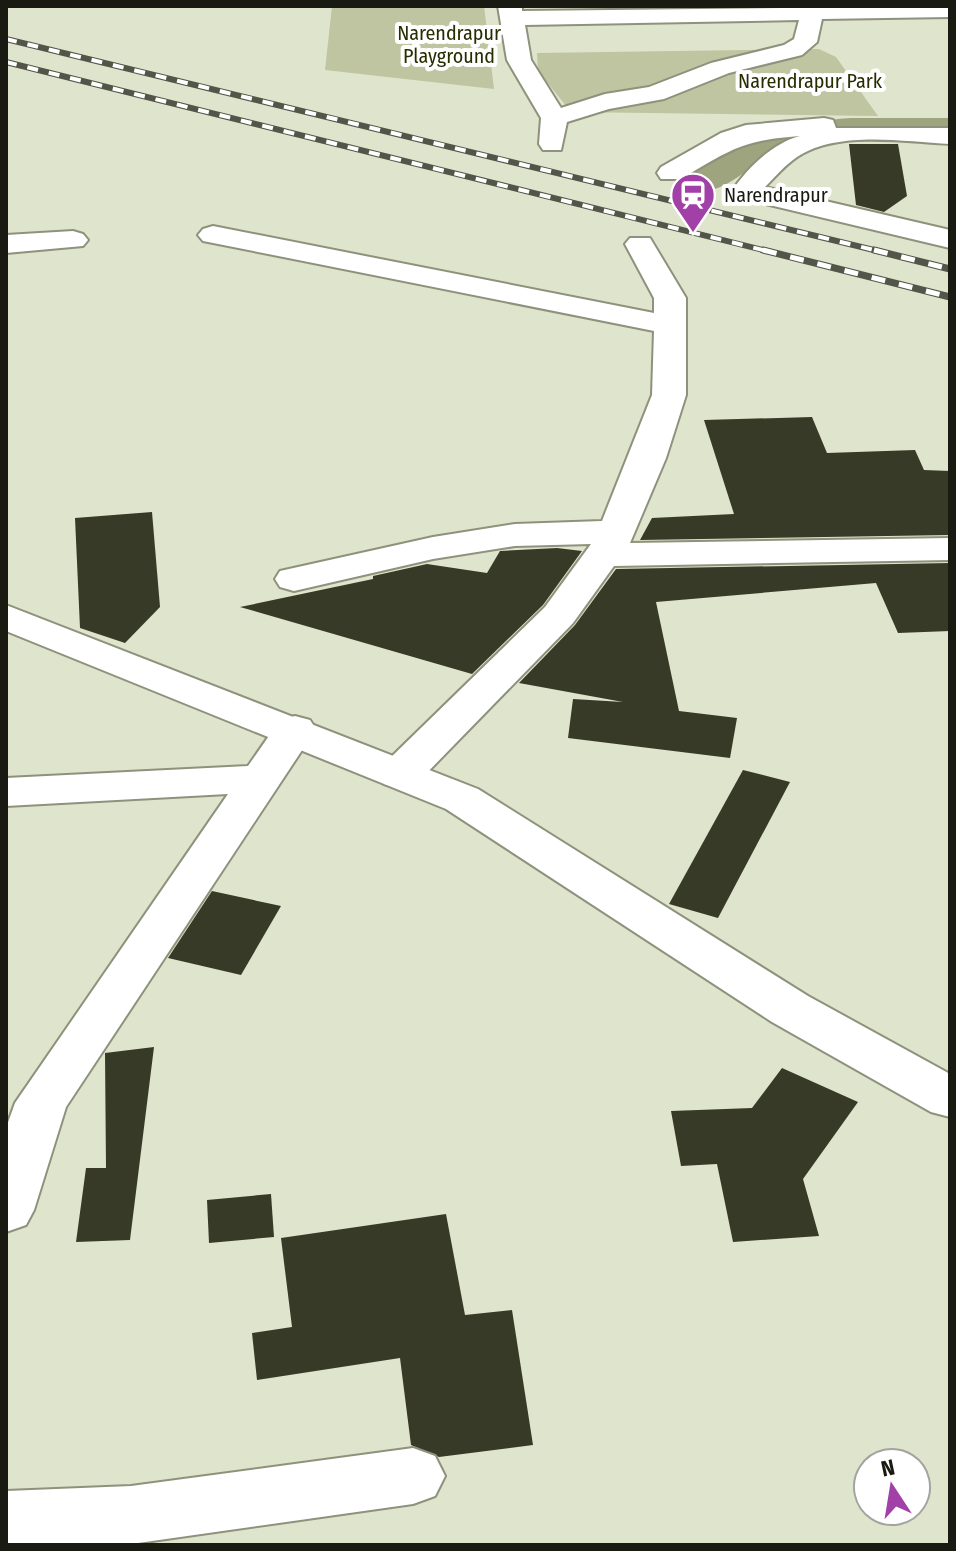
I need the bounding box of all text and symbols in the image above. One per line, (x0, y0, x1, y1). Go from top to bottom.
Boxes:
park label: Narendrapur Playground (397, 21, 501, 68)
park label: Narendrapur Park (738, 69, 883, 93)
station icon: Narendrapur (669, 171, 717, 234)
place label: Narendrapur (724, 183, 828, 207)
north arrow (852, 1447, 932, 1527)
text: N (879, 1453, 897, 1483)

